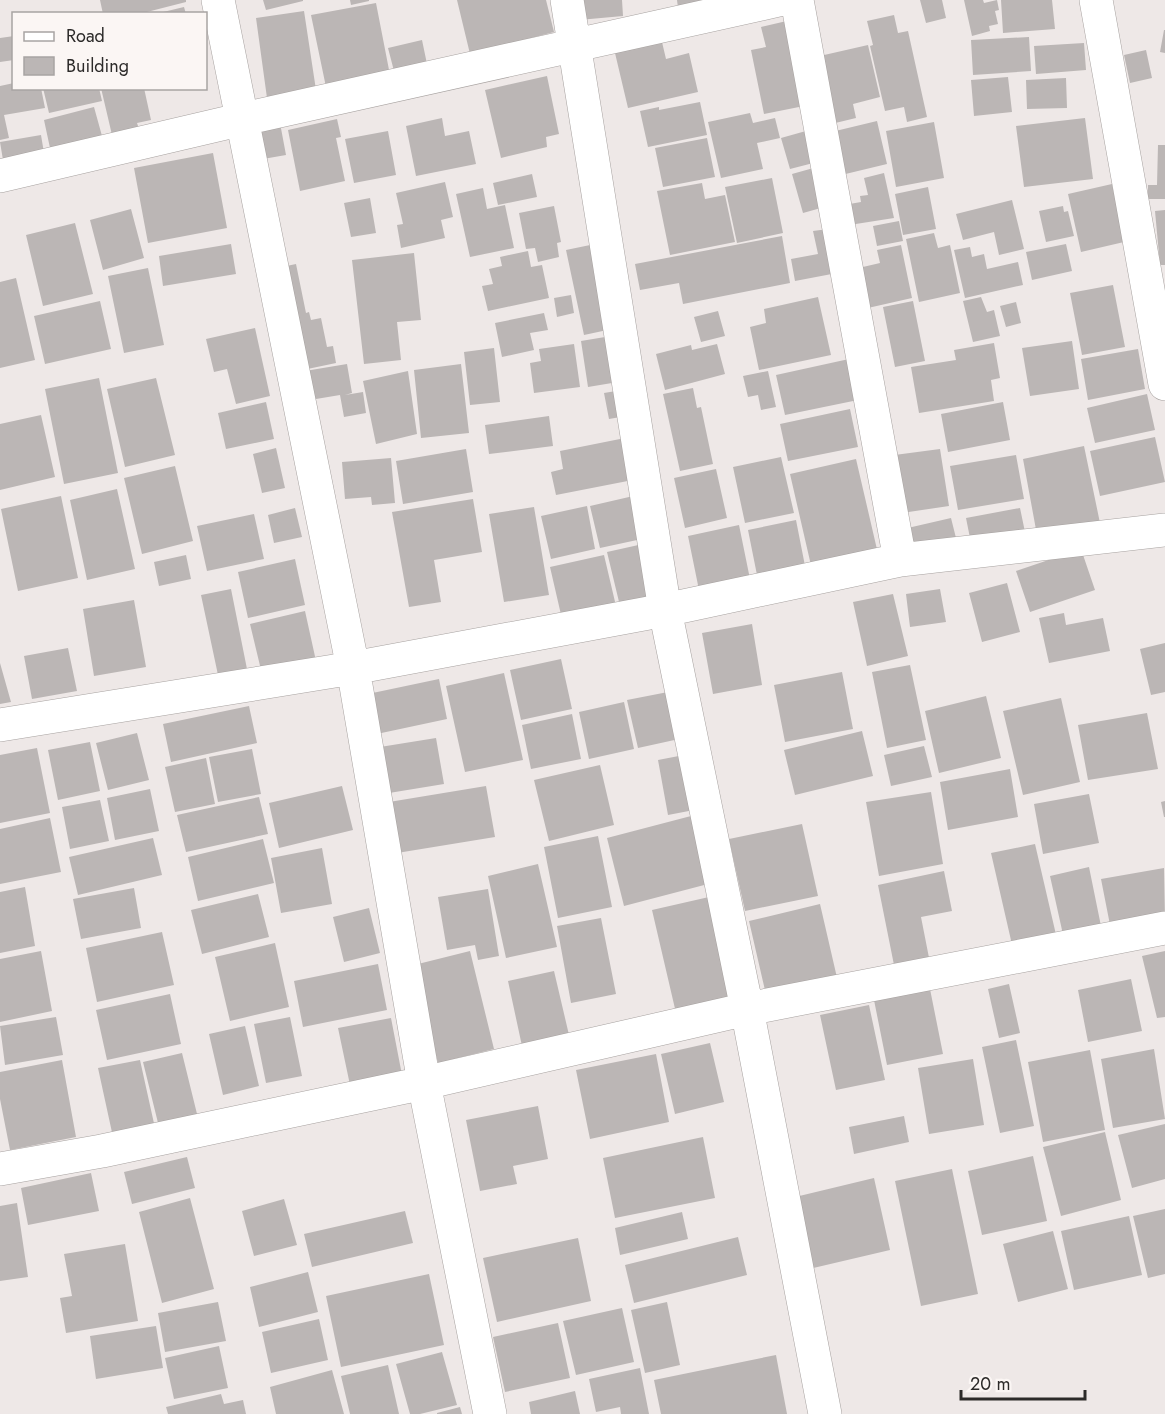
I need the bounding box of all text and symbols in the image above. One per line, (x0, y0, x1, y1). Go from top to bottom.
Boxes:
legend (12, 12, 207, 90)
text: Road (66, 23, 105, 49)
text: Building (66, 53, 129, 79)
scale bar (961, 1363, 1086, 1401)
text: 20 m (970, 1371, 1010, 1397)

